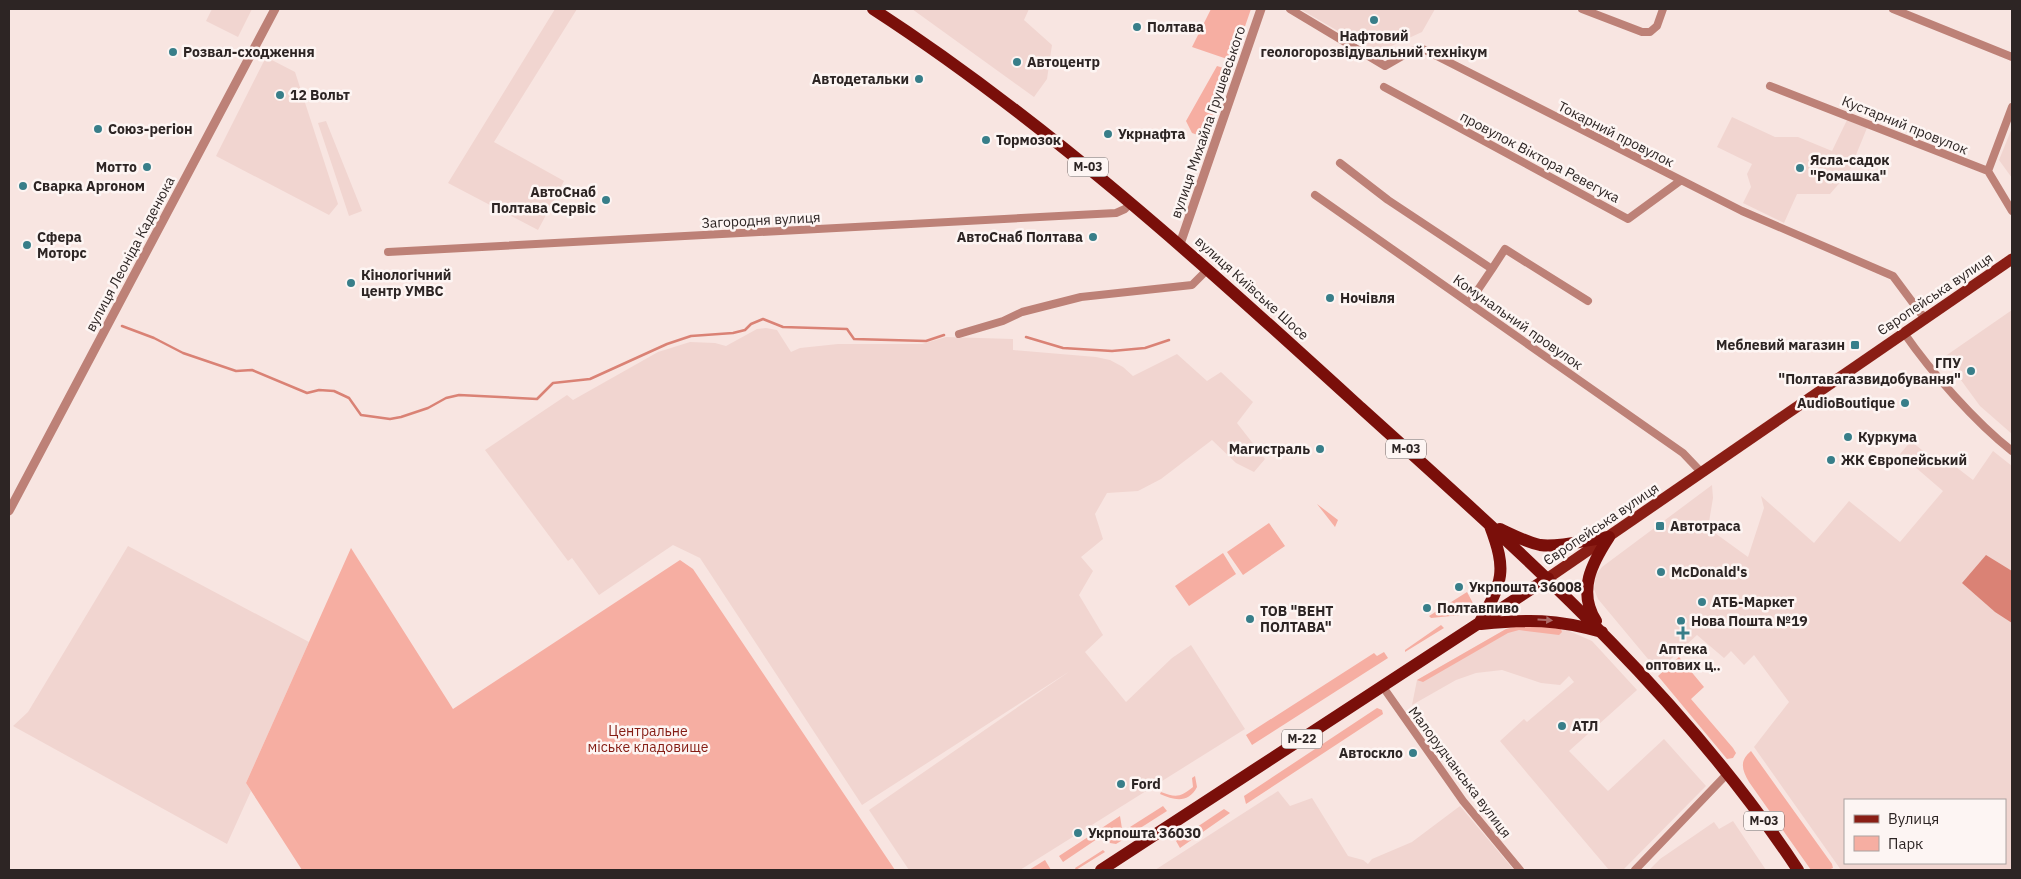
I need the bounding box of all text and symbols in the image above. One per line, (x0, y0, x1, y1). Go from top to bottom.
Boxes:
marker: Нафтовий геологорозвідувальний технікум (1368, 14, 1380, 26)
place label: Полтава (1147, 18, 1204, 36)
marker: Полтава (1131, 21, 1143, 33)
street label: вулиця Михайла Грушевського (1167, 23, 1249, 220)
place label: Нафтовий геологорозвідувальний технікум (1261, 27, 1487, 61)
place label: Розвал-сходження (183, 43, 315, 61)
marker: Розвал-сходження (167, 46, 179, 58)
place label: Автоцентр (1027, 53, 1100, 71)
marker: Автоцентр (1011, 56, 1023, 68)
place label: Автодетальки (812, 70, 909, 88)
marker: Автодетальки (913, 73, 925, 85)
place label: 12 Вольт (290, 86, 350, 104)
marker: 12 Вольт (274, 89, 286, 101)
street label: Кустарний провулок (1839, 91, 1971, 159)
street label: Токарний провулок (1555, 97, 1677, 171)
street label: провулок Віктора Ревегука (1457, 107, 1623, 207)
place label: Союз-регіон (108, 120, 192, 138)
marker: Союз-регіон (92, 123, 104, 135)
place label: Укрнафта (1118, 125, 1185, 143)
marker: Укрнафта (1102, 128, 1114, 140)
place label: Тормозок (996, 131, 1061, 149)
marker: Тормозок (980, 134, 992, 146)
place label: Ясла-садок "Ромашка" (1810, 151, 1890, 185)
place label: Мотто (96, 158, 137, 176)
road number: М-03 (1068, 158, 1108, 176)
marker: Мотто (141, 161, 153, 173)
marker: Ясла-садок "Ромашка" (1794, 162, 1806, 174)
street label: вулиця Леоніда Каденюка (81, 173, 179, 335)
place label: Сварка Аргоном (33, 177, 145, 195)
marker: Сварка Аргоном (17, 180, 29, 192)
place label: АвтоСнаб Полтава Сервіс (491, 183, 596, 217)
marker: АвтоСнаб Полтава Сервіс (600, 194, 612, 206)
street label: Загородня вулиця (701, 208, 821, 232)
place label: Сфера Моторс (37, 228, 87, 262)
place label: АвтоСнаб Полтава (957, 228, 1083, 246)
marker: АвтоСнаб Полтава (1087, 231, 1099, 243)
street label: вулиця Київське Шосе (1191, 232, 1313, 344)
marker: Сфера Моторс (21, 239, 33, 251)
street label: Європейська вулиця (1874, 249, 1996, 339)
place label: Кінологічний центр УМВС (361, 266, 451, 300)
street label: Комунальний провулок (1450, 270, 1587, 374)
marker: Кінологічний центр УМВС (345, 277, 357, 289)
place label: Ночівля (1340, 289, 1395, 307)
marker: Ночівля (1324, 292, 1336, 304)
place label: Меблевий магазин (1716, 336, 1845, 354)
marker: Меблевий магазин (1849, 339, 1861, 351)
place label: ГПУ "Полтавагазвидобування" (1778, 354, 1961, 388)
marker: ГПУ "Полтавагазвидобування" (1965, 365, 1977, 377)
place label: AudioBoutique (1797, 394, 1895, 412)
marker: AudioBoutique (1899, 397, 1911, 409)
place label: Куркума (1858, 428, 1917, 446)
marker: Куркума (1842, 431, 1854, 443)
road number: М-03 (1386, 439, 1426, 458)
place label: Магистраль (1229, 440, 1310, 458)
marker: Магистраль (1314, 443, 1326, 455)
place label: ЖК Європейський (1841, 451, 1967, 469)
marker: ЖК Європейський (1825, 454, 1837, 466)
street label: Європейська вулиця (1540, 479, 1662, 569)
place label: Автотраса (1670, 517, 1741, 535)
marker: Автотраса (1654, 520, 1666, 532)
place label: McDonald's (1671, 563, 1747, 581)
marker: McDonald's (1655, 566, 1667, 578)
place label: Укрпошта 36008 (1469, 578, 1582, 596)
marker: Укрпошта 36008 (1453, 581, 1465, 593)
place label: АТБ-Маркет (1712, 593, 1795, 611)
marker: АТБ-Маркет (1696, 596, 1708, 608)
place label: Полтавпиво (1437, 599, 1519, 617)
place label: ТОВ "ВЕНТ ПОЛТАВА" (1260, 602, 1334, 636)
marker: Полтавпиво (1421, 602, 1433, 614)
place label: Нова Пошта №19 (1691, 612, 1808, 630)
marker: ТОВ "ВЕНТ ПОЛТАВА" (1244, 613, 1256, 625)
marker: Нова Пошта №19 (1675, 615, 1687, 627)
one-way arrow (1537, 617, 1553, 625)
marker: Аптека оптових ц‥ (1677, 627, 1689, 639)
place label: Аптека оптових ц‥ (1645, 640, 1721, 674)
street label: Малорудчанська вулиця (1405, 703, 1515, 841)
place label: АТЛ (1572, 717, 1598, 735)
marker: АТЛ (1556, 720, 1568, 732)
park label: Центральне міське кладовище (588, 722, 709, 756)
road number: М-22 (1282, 730, 1322, 749)
place label: Автоскло (1339, 744, 1403, 762)
marker: Автоскло (1407, 747, 1419, 759)
place label: Ford (1131, 775, 1161, 793)
marker: Ford (1115, 778, 1127, 790)
legend (1844, 799, 2006, 864)
text: Вулиця (1888, 809, 1939, 828)
road number: М-03 (1744, 811, 1784, 830)
place label: Укрпошта 36030 (1088, 824, 1201, 842)
marker: Укрпошта 36030 (1072, 827, 1084, 839)
text: Парк (1888, 834, 1923, 853)

